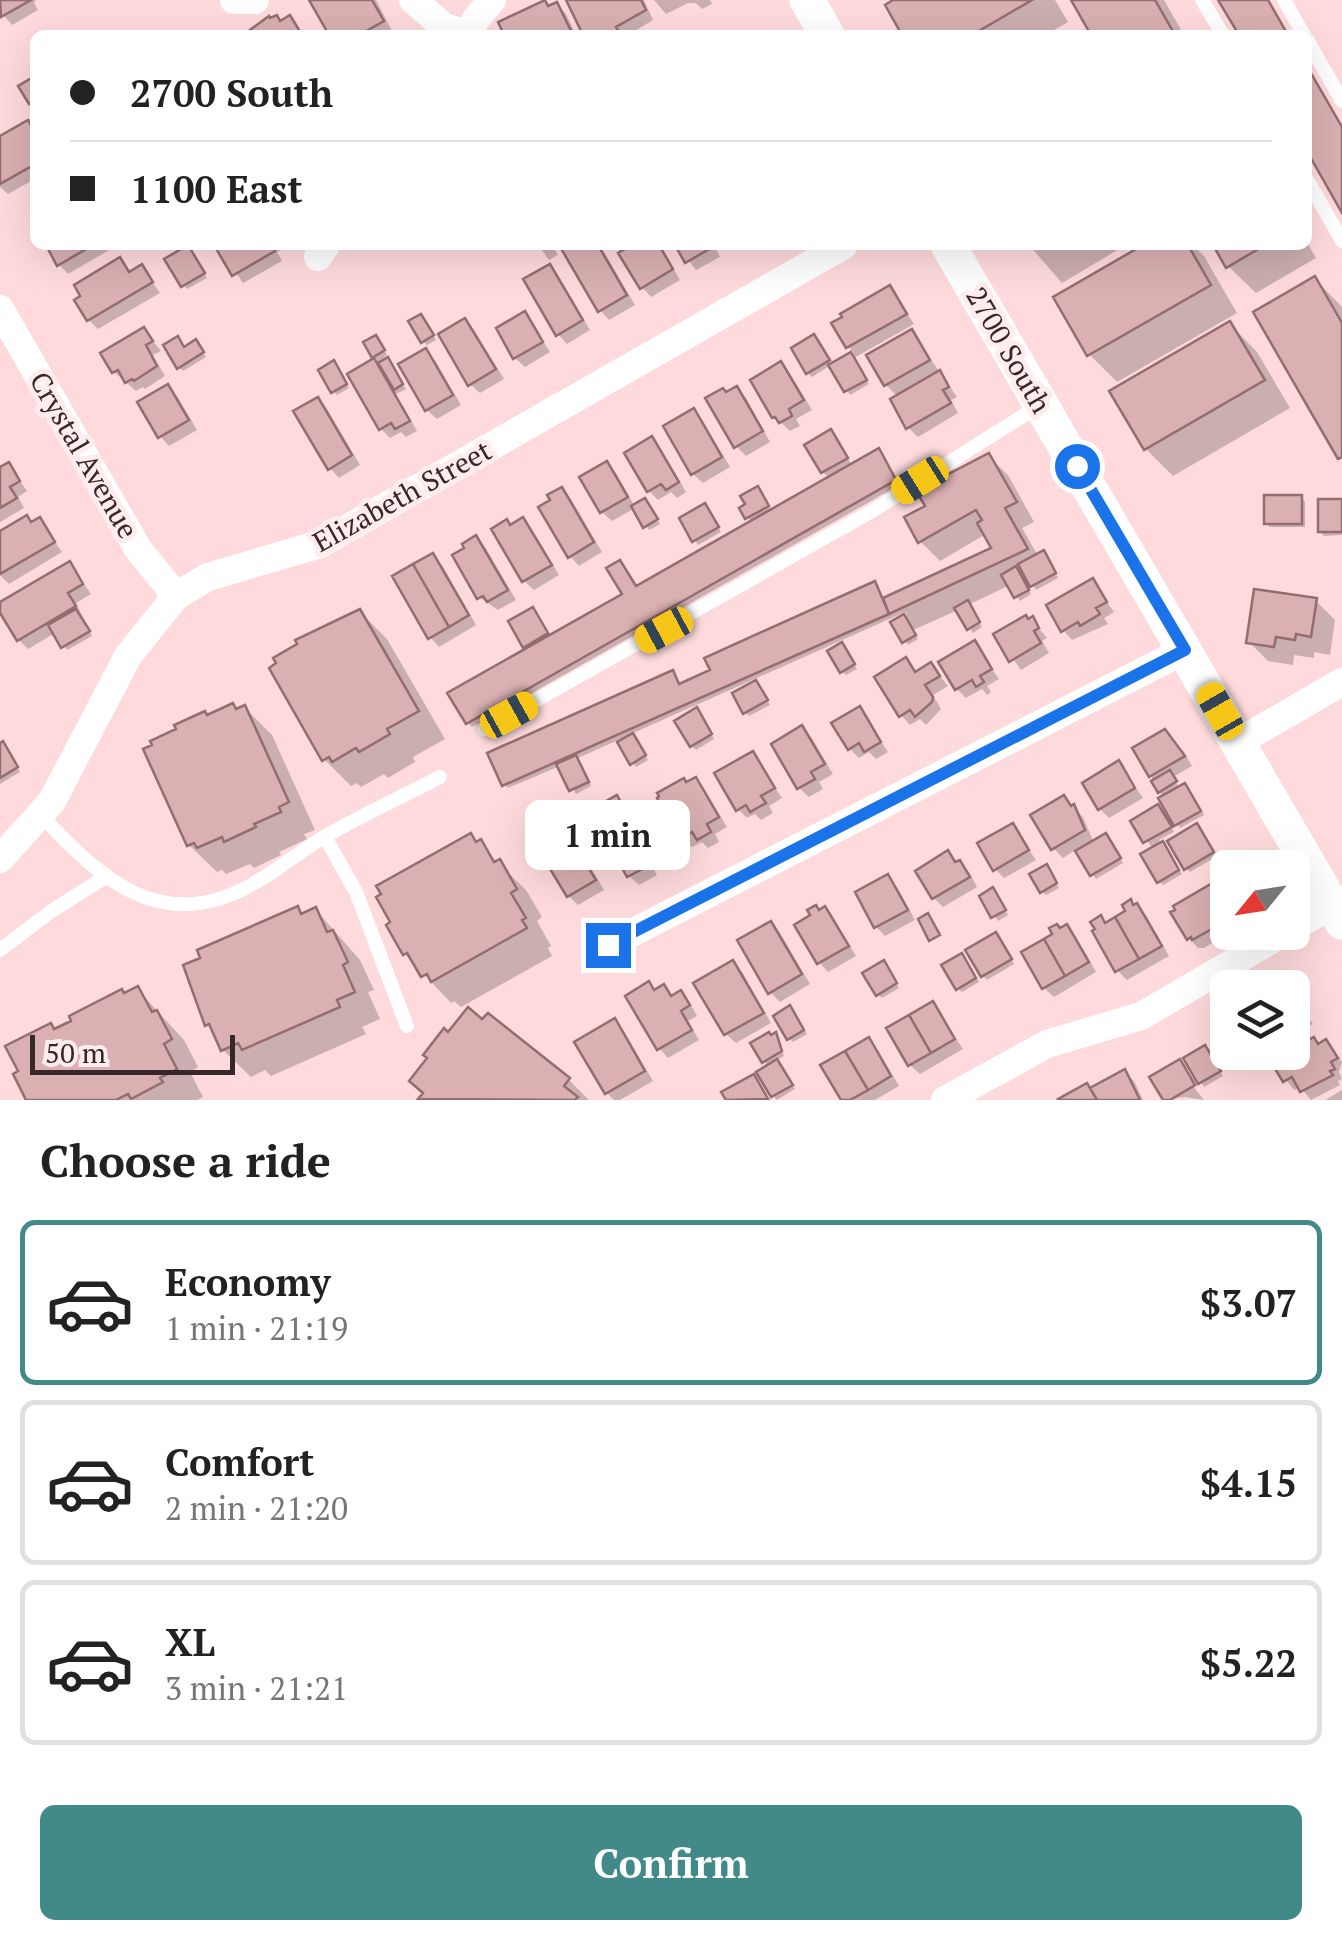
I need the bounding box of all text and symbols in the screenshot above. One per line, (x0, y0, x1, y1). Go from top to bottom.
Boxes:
text: 2700 South (130, 68, 333, 118)
text: 1100 East (130, 164, 303, 214)
street label: 2700 South (958, 280, 1060, 420)
street label: Crystal Avenue (22, 365, 147, 545)
street label: Elizabeth Street (306, 431, 498, 560)
route start (1055, 444, 1100, 489)
car (887, 451, 953, 509)
car (630, 603, 698, 657)
car (1192, 678, 1248, 744)
car (475, 687, 543, 743)
callout: 1 min (526, 800, 690, 870)
text: 1 min (564, 814, 651, 856)
north arrow (1210, 850, 1310, 950)
map controls (1210, 850, 1310, 1070)
route end (586, 923, 631, 968)
button: layers (1210, 970, 1310, 1070)
scale bar (30, 1030, 235, 1074)
text: 50 m (45, 1034, 106, 1071)
text: Choose a ride (40, 1130, 331, 1190)
text: Economy (165, 1257, 331, 1307)
icon: car (45, 1258, 135, 1348)
text: $3.07 (1200, 1278, 1297, 1328)
text: 1 min · 21:19 (165, 1307, 348, 1349)
text: Comfort (165, 1437, 314, 1487)
icon: car (45, 1438, 135, 1528)
text: $4.15 (1200, 1458, 1297, 1508)
text: 2 min · 21:20 (165, 1487, 348, 1529)
text: XL (165, 1617, 215, 1667)
icon: car (45, 1618, 135, 1708)
text: $5.22 (1200, 1638, 1297, 1688)
text: 3 min · 21:21 (165, 1667, 348, 1709)
button: Confirm (40, 1805, 1302, 1920)

